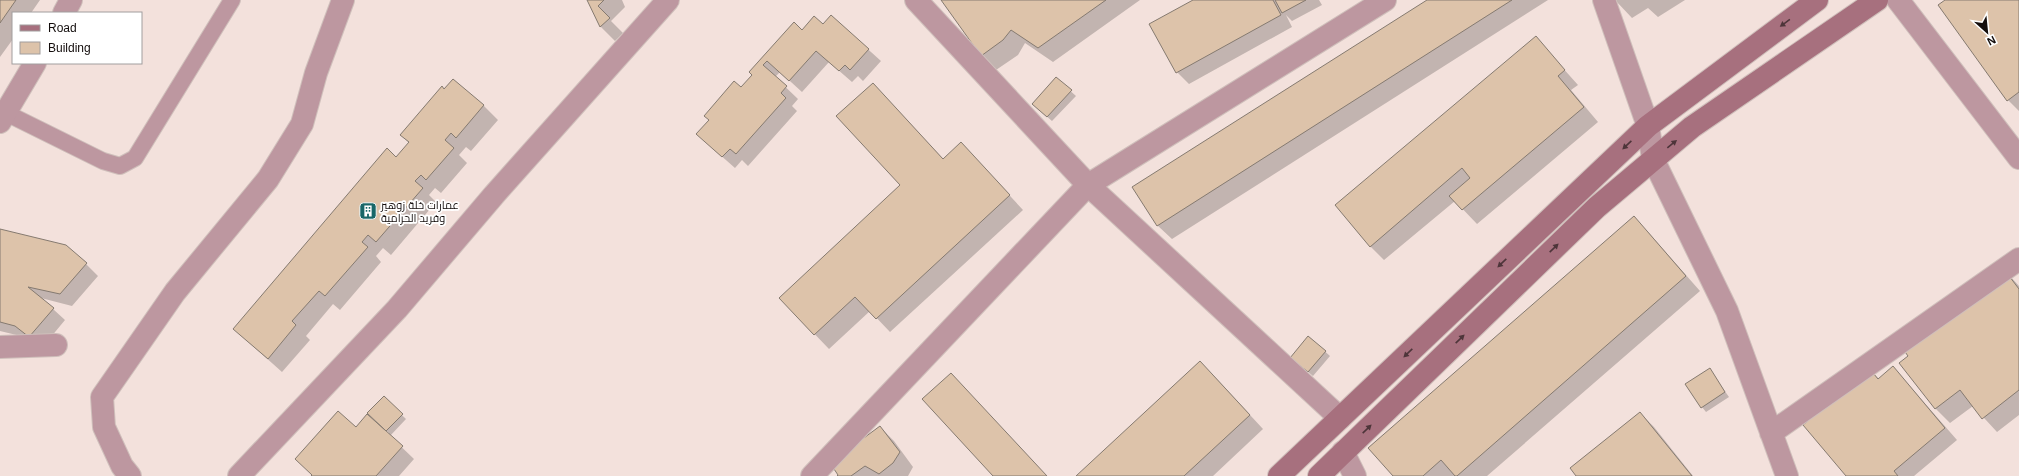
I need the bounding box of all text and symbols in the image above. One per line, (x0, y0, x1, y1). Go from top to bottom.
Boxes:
legend (12, 12, 142, 64)
north arrow (1967, 12, 2007, 52)
one-way arrow (1780, 19, 1791, 27)
text: Road (48, 21, 77, 35)
text: N (1985, 34, 1998, 48)
text: Building (48, 41, 91, 55)
one-way arrow (1666, 139, 1677, 148)
one-way arrow (1622, 140, 1632, 150)
place label: عمارات خلة زوهير وفريد الحرامية (380, 199, 459, 225)
building icon: عمارات خلة زوهير وفريد الحرامية (358, 201, 378, 221)
one-way arrow (1549, 243, 1559, 253)
one-way arrow (1497, 258, 1507, 268)
one-way arrow (1455, 334, 1465, 344)
one-way arrow (1403, 348, 1413, 358)
one-way arrow (1362, 424, 1372, 434)

